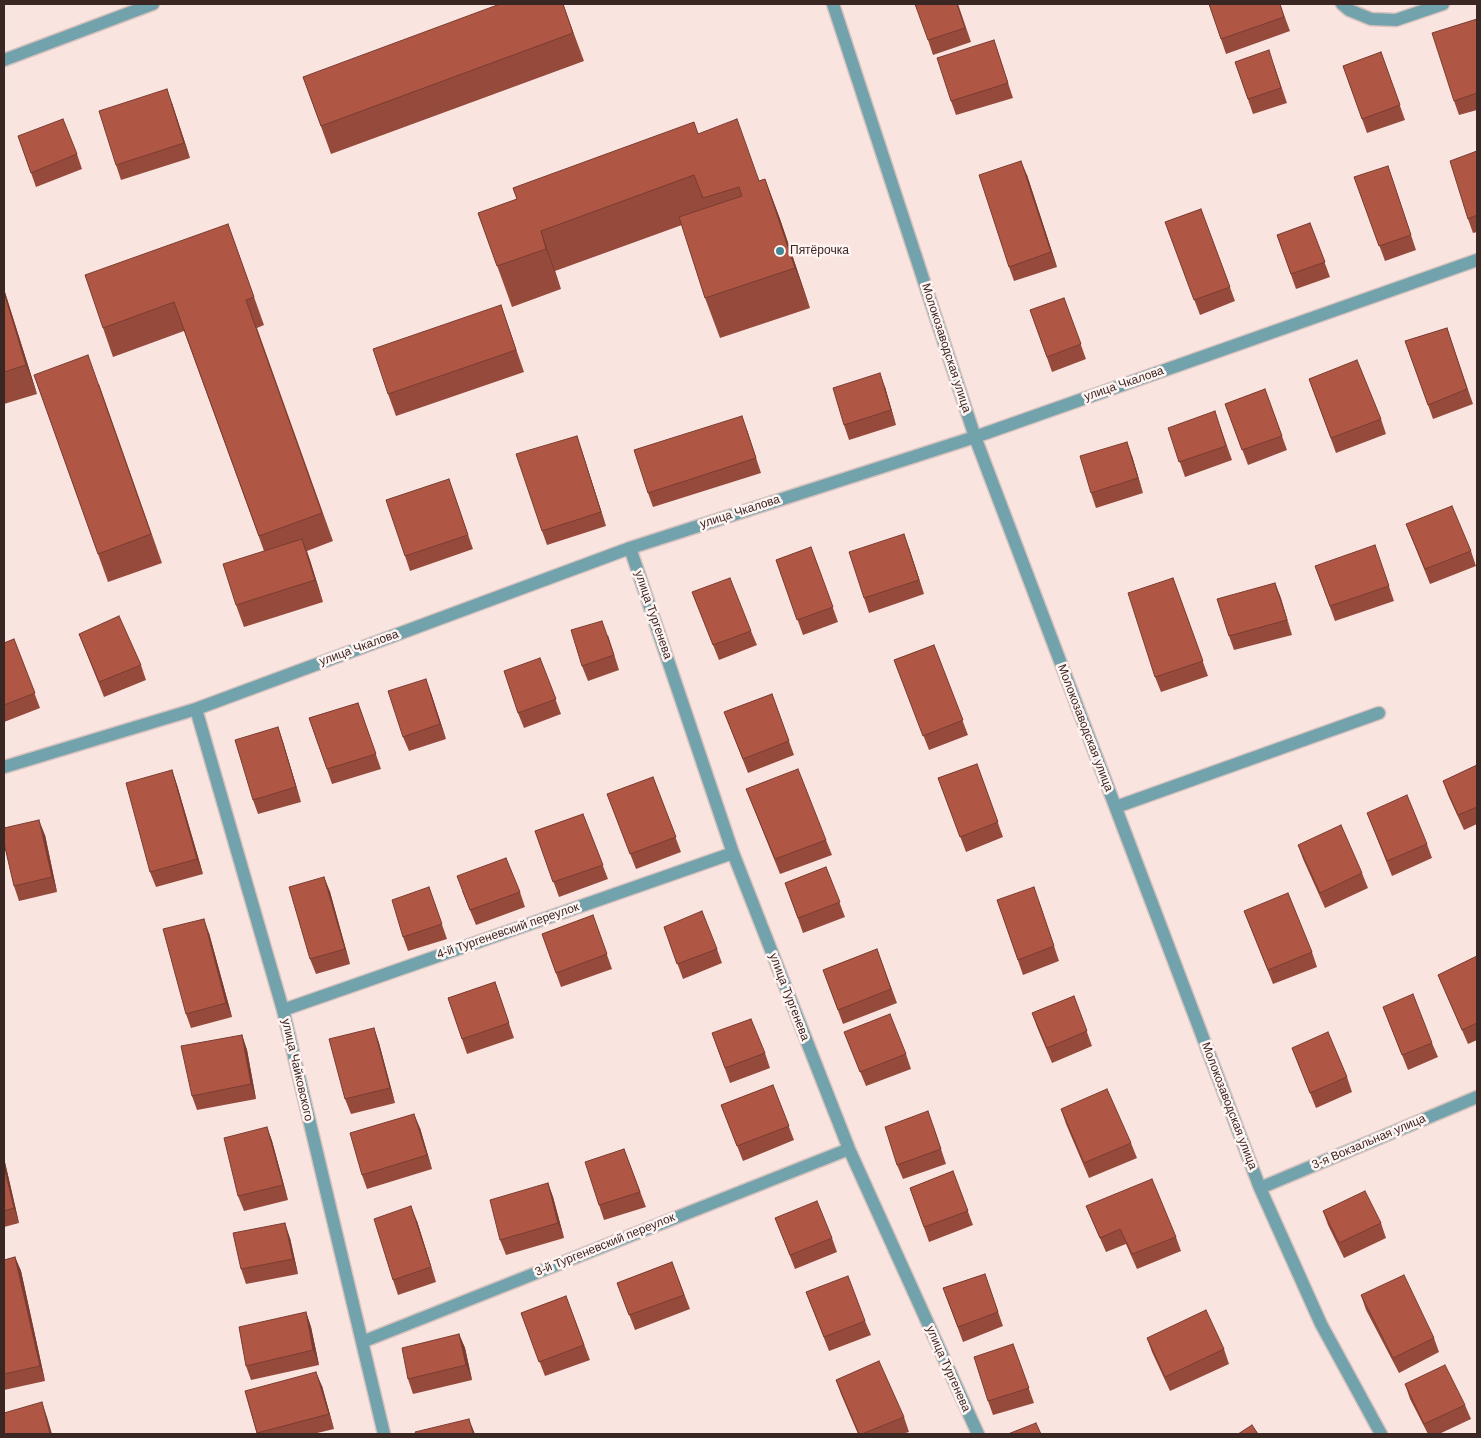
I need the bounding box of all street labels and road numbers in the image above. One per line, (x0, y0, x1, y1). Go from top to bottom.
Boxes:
street label: Молокозаводская улица (918, 282, 974, 414)
street label: улица Чкалова (1082, 364, 1166, 404)
street label: улица Чкалова (698, 492, 782, 532)
street label: улица Тургенева (631, 569, 675, 661)
street label: улица Чкалова (317, 627, 401, 669)
street label: Молокозаводская улица (1054, 662, 1116, 794)
street label: 4-й Тургеневский переулок (435, 900, 581, 962)
street label: улица Тургенева (766, 951, 812, 1043)
street label: улица Чайковского (278, 1017, 316, 1123)
street label: Молокозаводская улица (1198, 1040, 1260, 1172)
street label: 3-я Вокзальная улица (1310, 1112, 1428, 1172)
street label: 3-й Тургеневский переулок (533, 1210, 677, 1280)
street label: улица Тургенева (923, 1324, 973, 1414)

